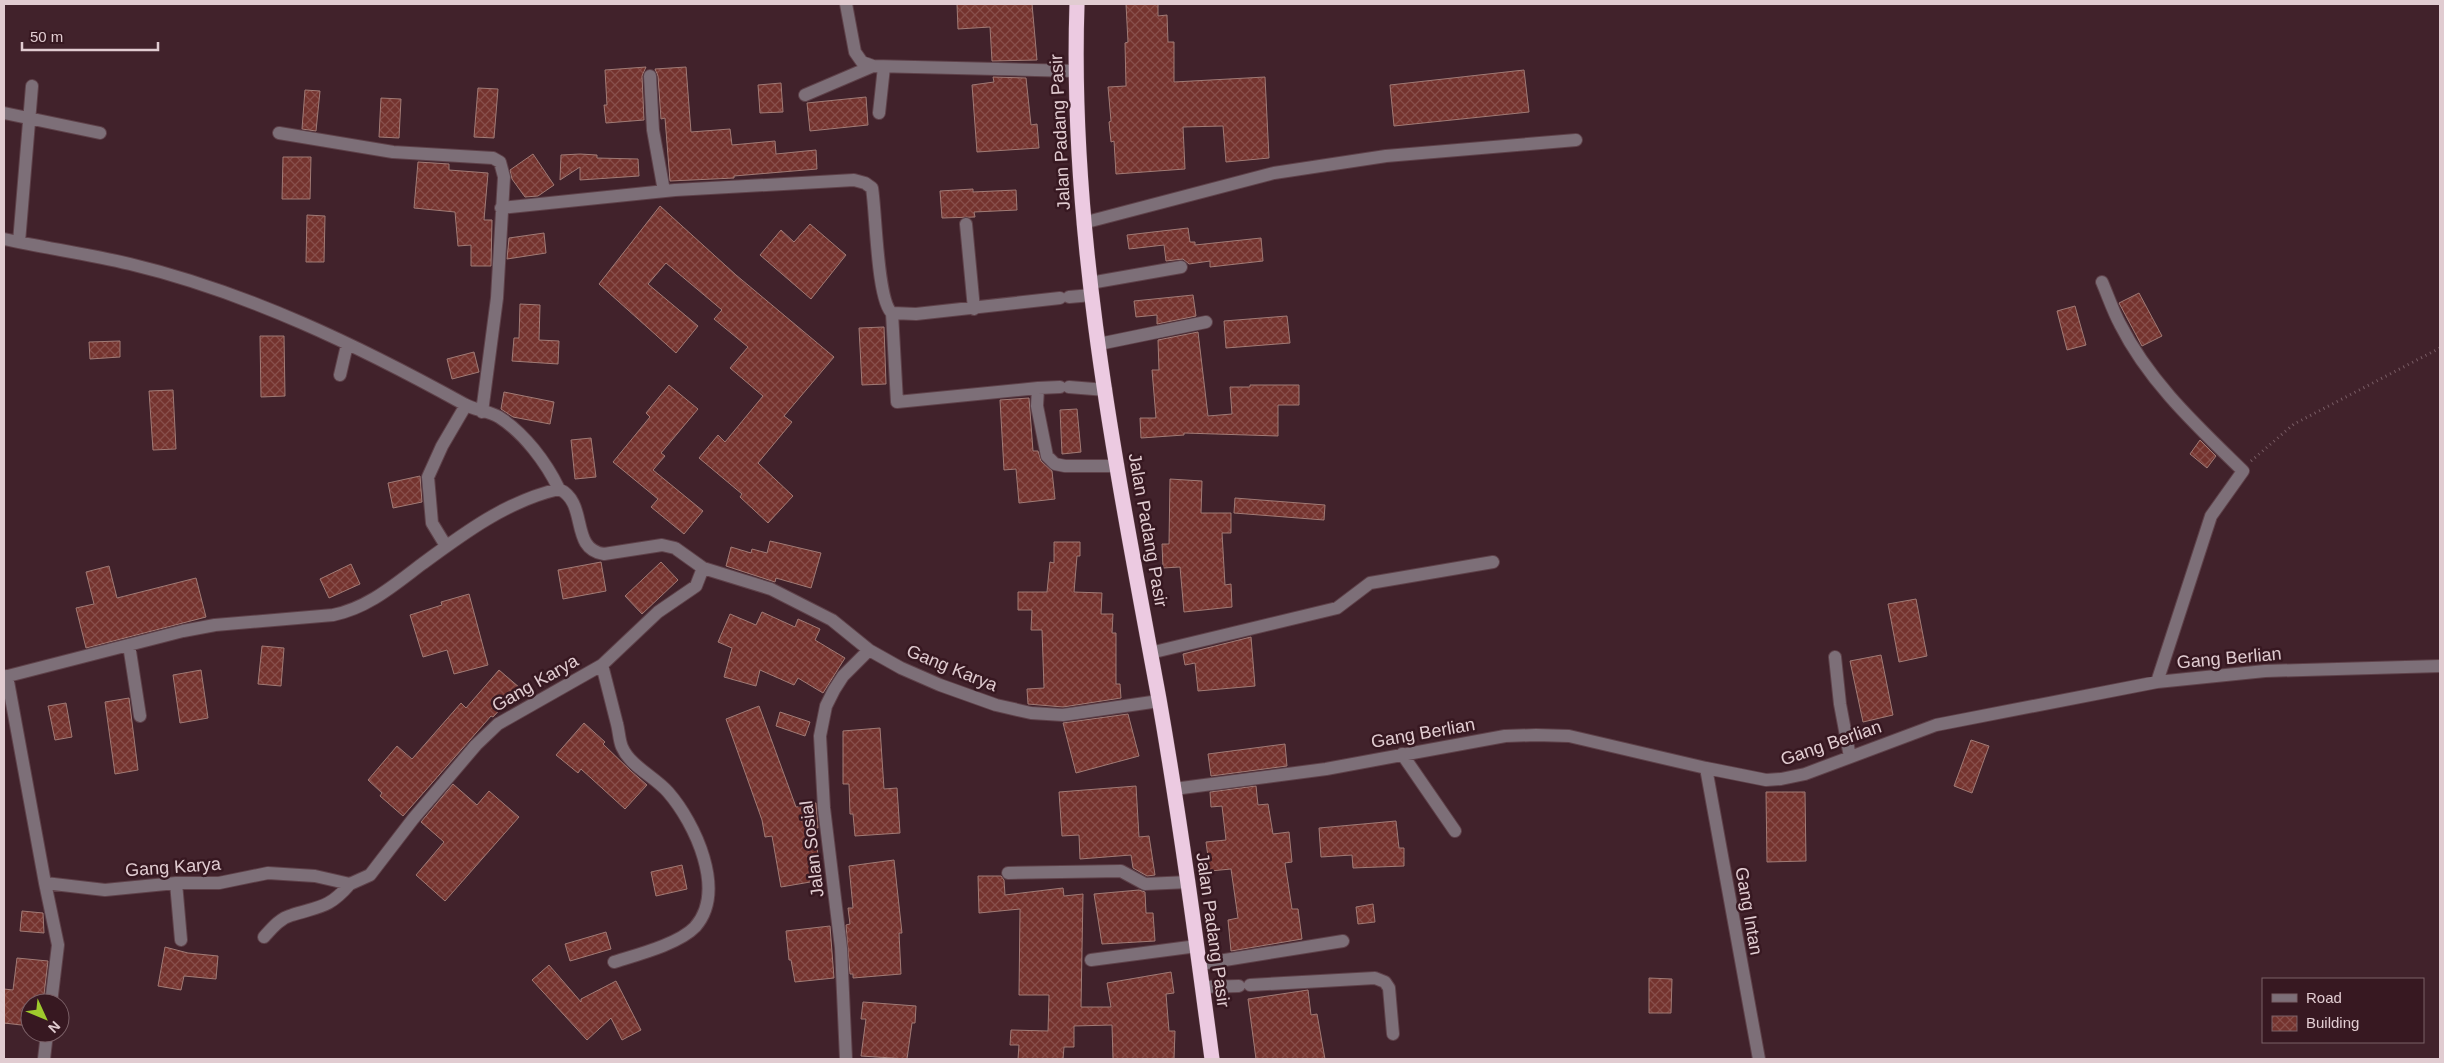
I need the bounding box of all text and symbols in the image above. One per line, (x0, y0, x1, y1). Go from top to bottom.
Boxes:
scale bar (22, 20, 159, 52)
text: 50 m (30, 28, 63, 45)
street label: Jalan Padang Pasir (1046, 54, 1074, 210)
street label: Jalan Padang Pasir (1125, 451, 1171, 609)
street label: Gang Karya (904, 641, 1001, 696)
street label: Gang Berlian (2176, 643, 2282, 673)
street label: Gang Karya (488, 650, 582, 716)
street label: Gang Berlian (1370, 714, 1476, 752)
street label: Gang Berlian (1778, 716, 1884, 770)
street label: Jalan Sosial (796, 800, 828, 898)
street label: Jalan Padang Pasir (1192, 851, 1234, 1009)
street label: Gang Karya (124, 854, 223, 880)
street label: Gang Intan (1731, 865, 1767, 957)
legend (2262, 978, 2424, 1043)
text: Road (2306, 989, 2342, 1006)
north arrow (20, 993, 70, 1043)
text: Building (2306, 1014, 2359, 1031)
text: N (45, 1018, 64, 1036)

